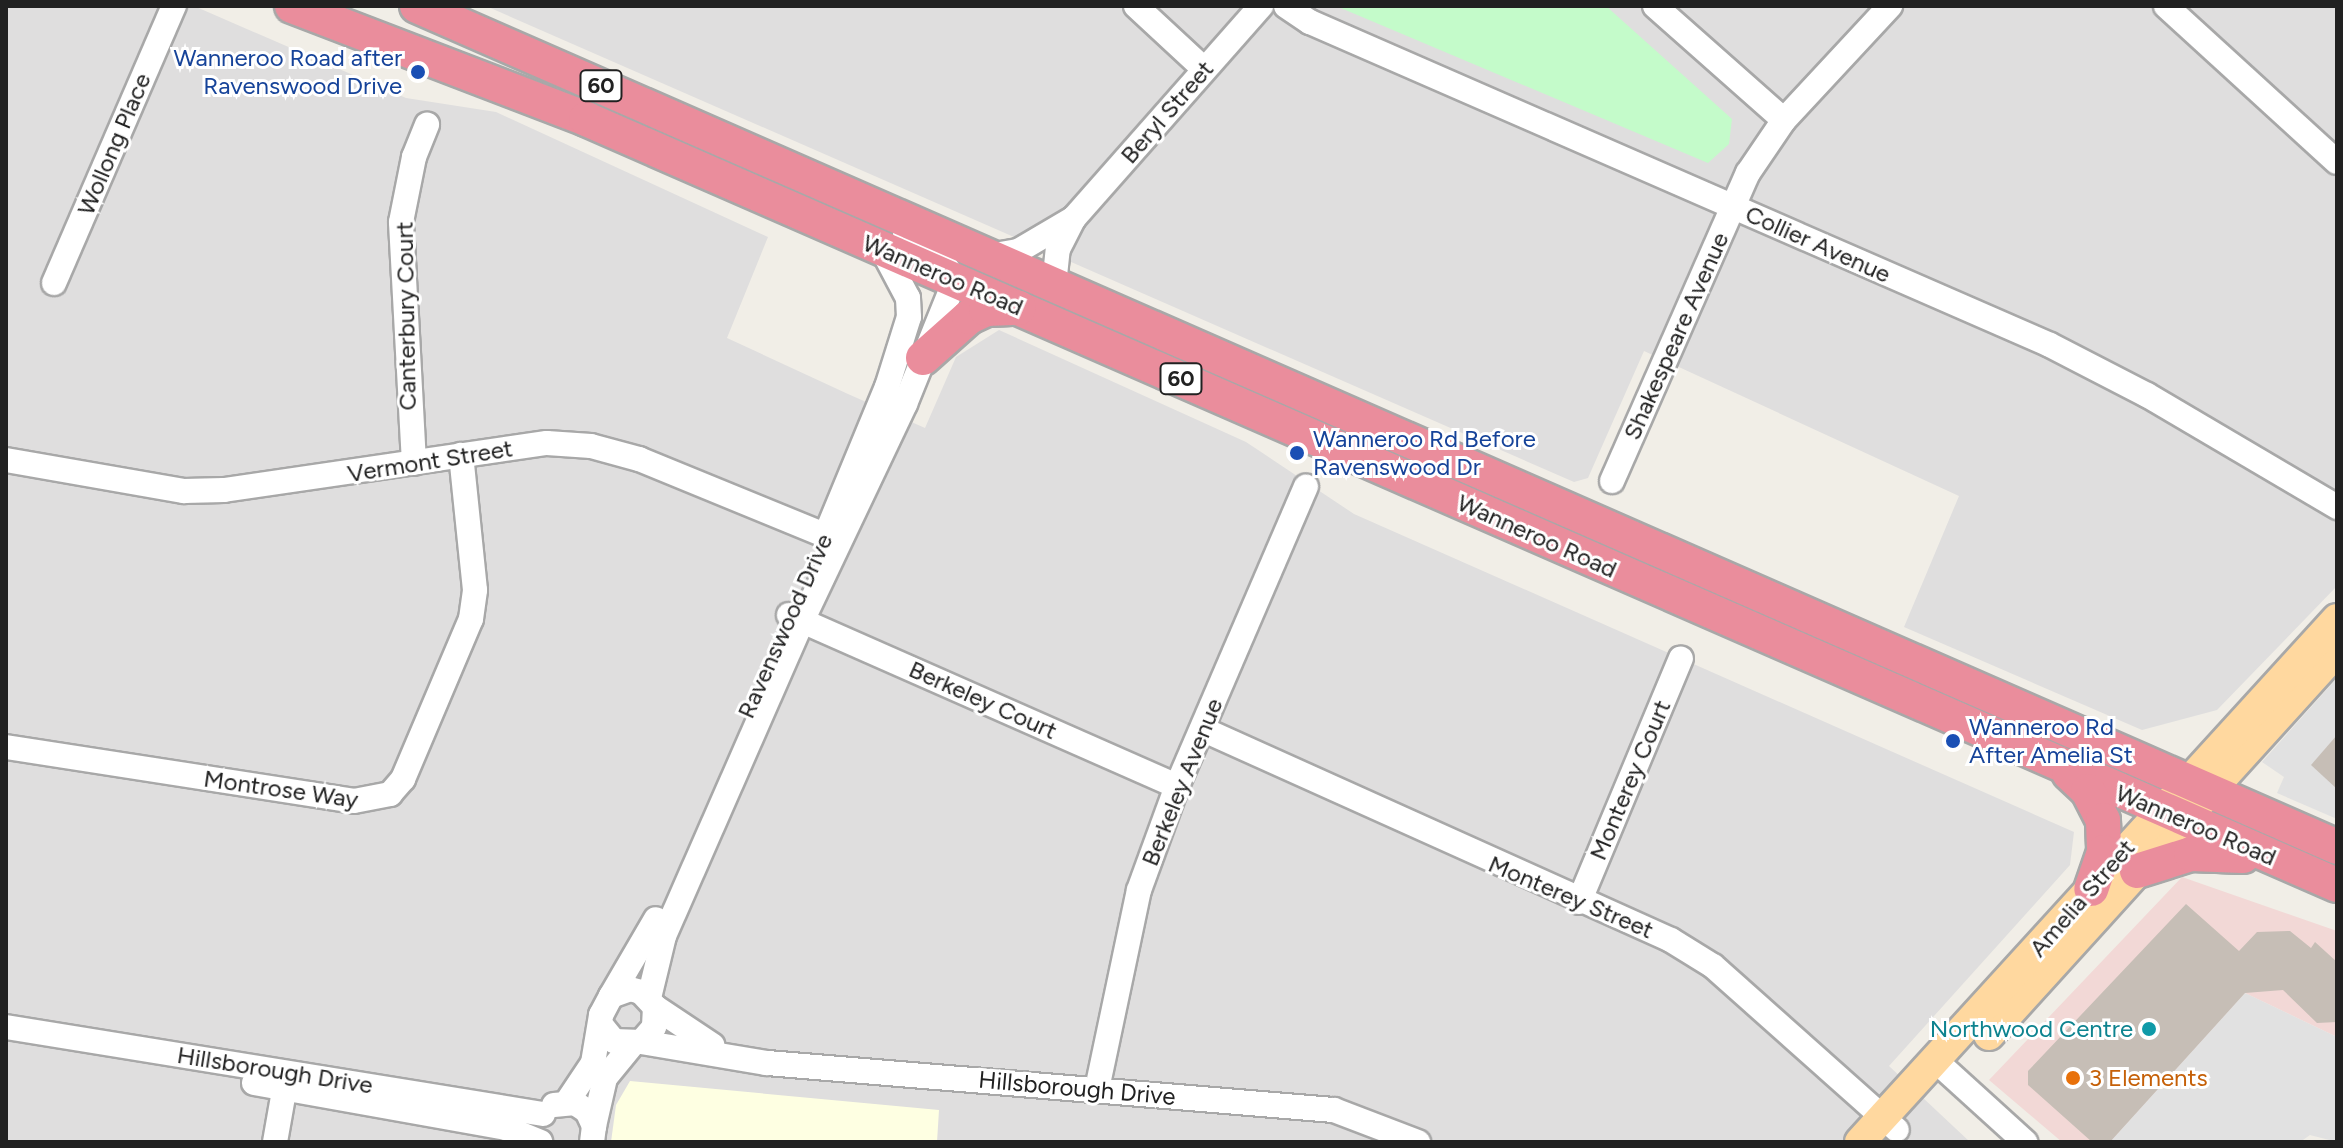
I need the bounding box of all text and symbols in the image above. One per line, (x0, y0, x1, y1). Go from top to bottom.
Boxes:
place label: Wanneroo Road after Ravenswood Drive (173, 44, 402, 100)
street label: Beryl Street (1115, 55, 1219, 169)
marker: Wanneroo Road after Ravenswood Drive (409, 63, 427, 81)
road number: 60 (579, 68, 623, 104)
street label: Wollong Place (71, 69, 157, 219)
street label: Collier Avenue (1741, 199, 1895, 289)
street label: Canterbury Court (390, 221, 422, 411)
street label: Wanneroo Road (859, 228, 1027, 322)
street label: Shakespeare Avenue (1617, 228, 1735, 444)
road number: 60 (1159, 361, 1203, 397)
place label: Wanneroo Rd Before Ravenswood Dr (1313, 425, 1536, 481)
street label: Vermont Street (345, 434, 515, 488)
marker: Wanneroo Rd Before Ravenswood Dr (1288, 444, 1306, 462)
street label: Wanneroo Road (1453, 488, 1621, 584)
street label: Ravenswood Drive (731, 529, 839, 723)
street label: Berkeley Court (905, 655, 1061, 745)
street label: Berkeley Avenue (1135, 694, 1229, 870)
street label: Monterey Court (1583, 696, 1677, 864)
place label: Wanneroo Rd After Amelia St (1969, 713, 2133, 769)
marker: Wanneroo Rd After Amelia St (1944, 732, 1962, 750)
street label: Montrose Way (202, 764, 360, 814)
street label: Wanneroo Road (2112, 778, 2280, 872)
street label: Amelia Street (2023, 833, 2141, 963)
street label: Monterey Street (1484, 849, 1658, 945)
place label: Northwood Centre (1930, 1015, 2133, 1043)
marker: Northwood Centre (2140, 1020, 2158, 1038)
street label: Hillsborough Drive (175, 1040, 375, 1100)
place label: 3 Elements (2089, 1064, 2208, 1092)
street label: Hillsborough Drive (977, 1065, 1177, 1111)
marker: 3 Elements (2064, 1069, 2082, 1087)

